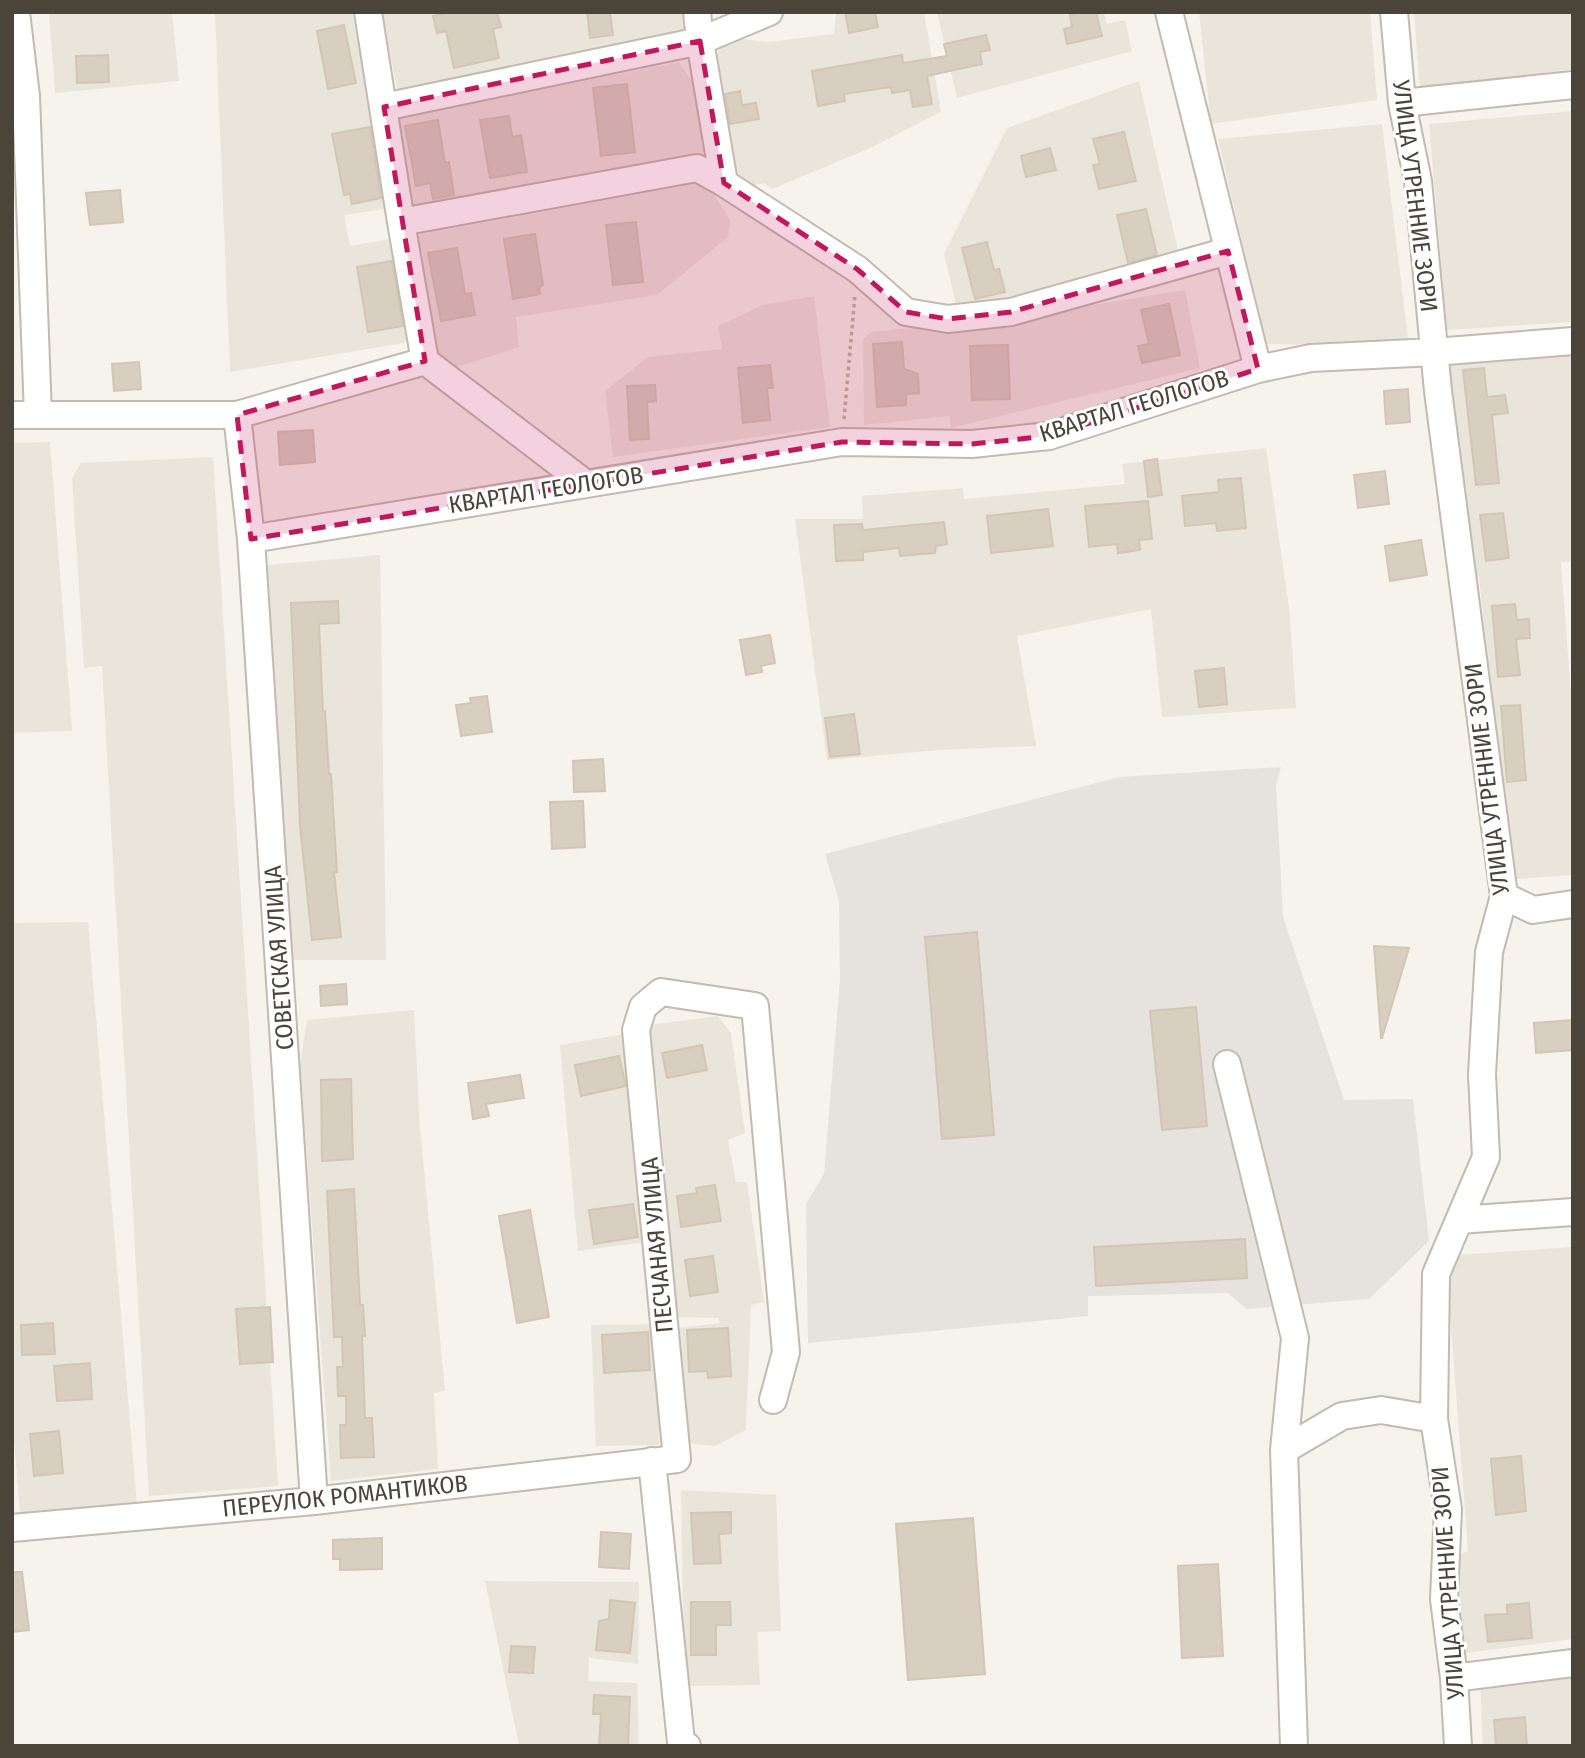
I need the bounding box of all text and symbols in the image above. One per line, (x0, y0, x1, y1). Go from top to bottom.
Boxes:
street label: УЛИЦА УТРЕННИЕ ЗОРИ (1387, 78, 1443, 314)
street label: КВАРТАЛ ГЕОЛОГОВ (1036, 364, 1232, 448)
street label: КВАРТАЛ ГЕОЛОГОВ (447, 461, 645, 519)
street label: УЛИЦА УТРЕННИЕ ЗОРИ (1459, 661, 1515, 897)
street label: СОВЕТСКАЯ УЛИЦА (259, 864, 299, 1051)
street label: ПЕСЧАНАЯ УЛИЦА (635, 1156, 679, 1334)
street label: УЛИЦА УТРЕННИЕ ЗОРИ (1426, 1466, 1470, 1701)
street label: ПЕРЕУЛОК РОМАНТИКОВ (221, 1469, 469, 1523)

